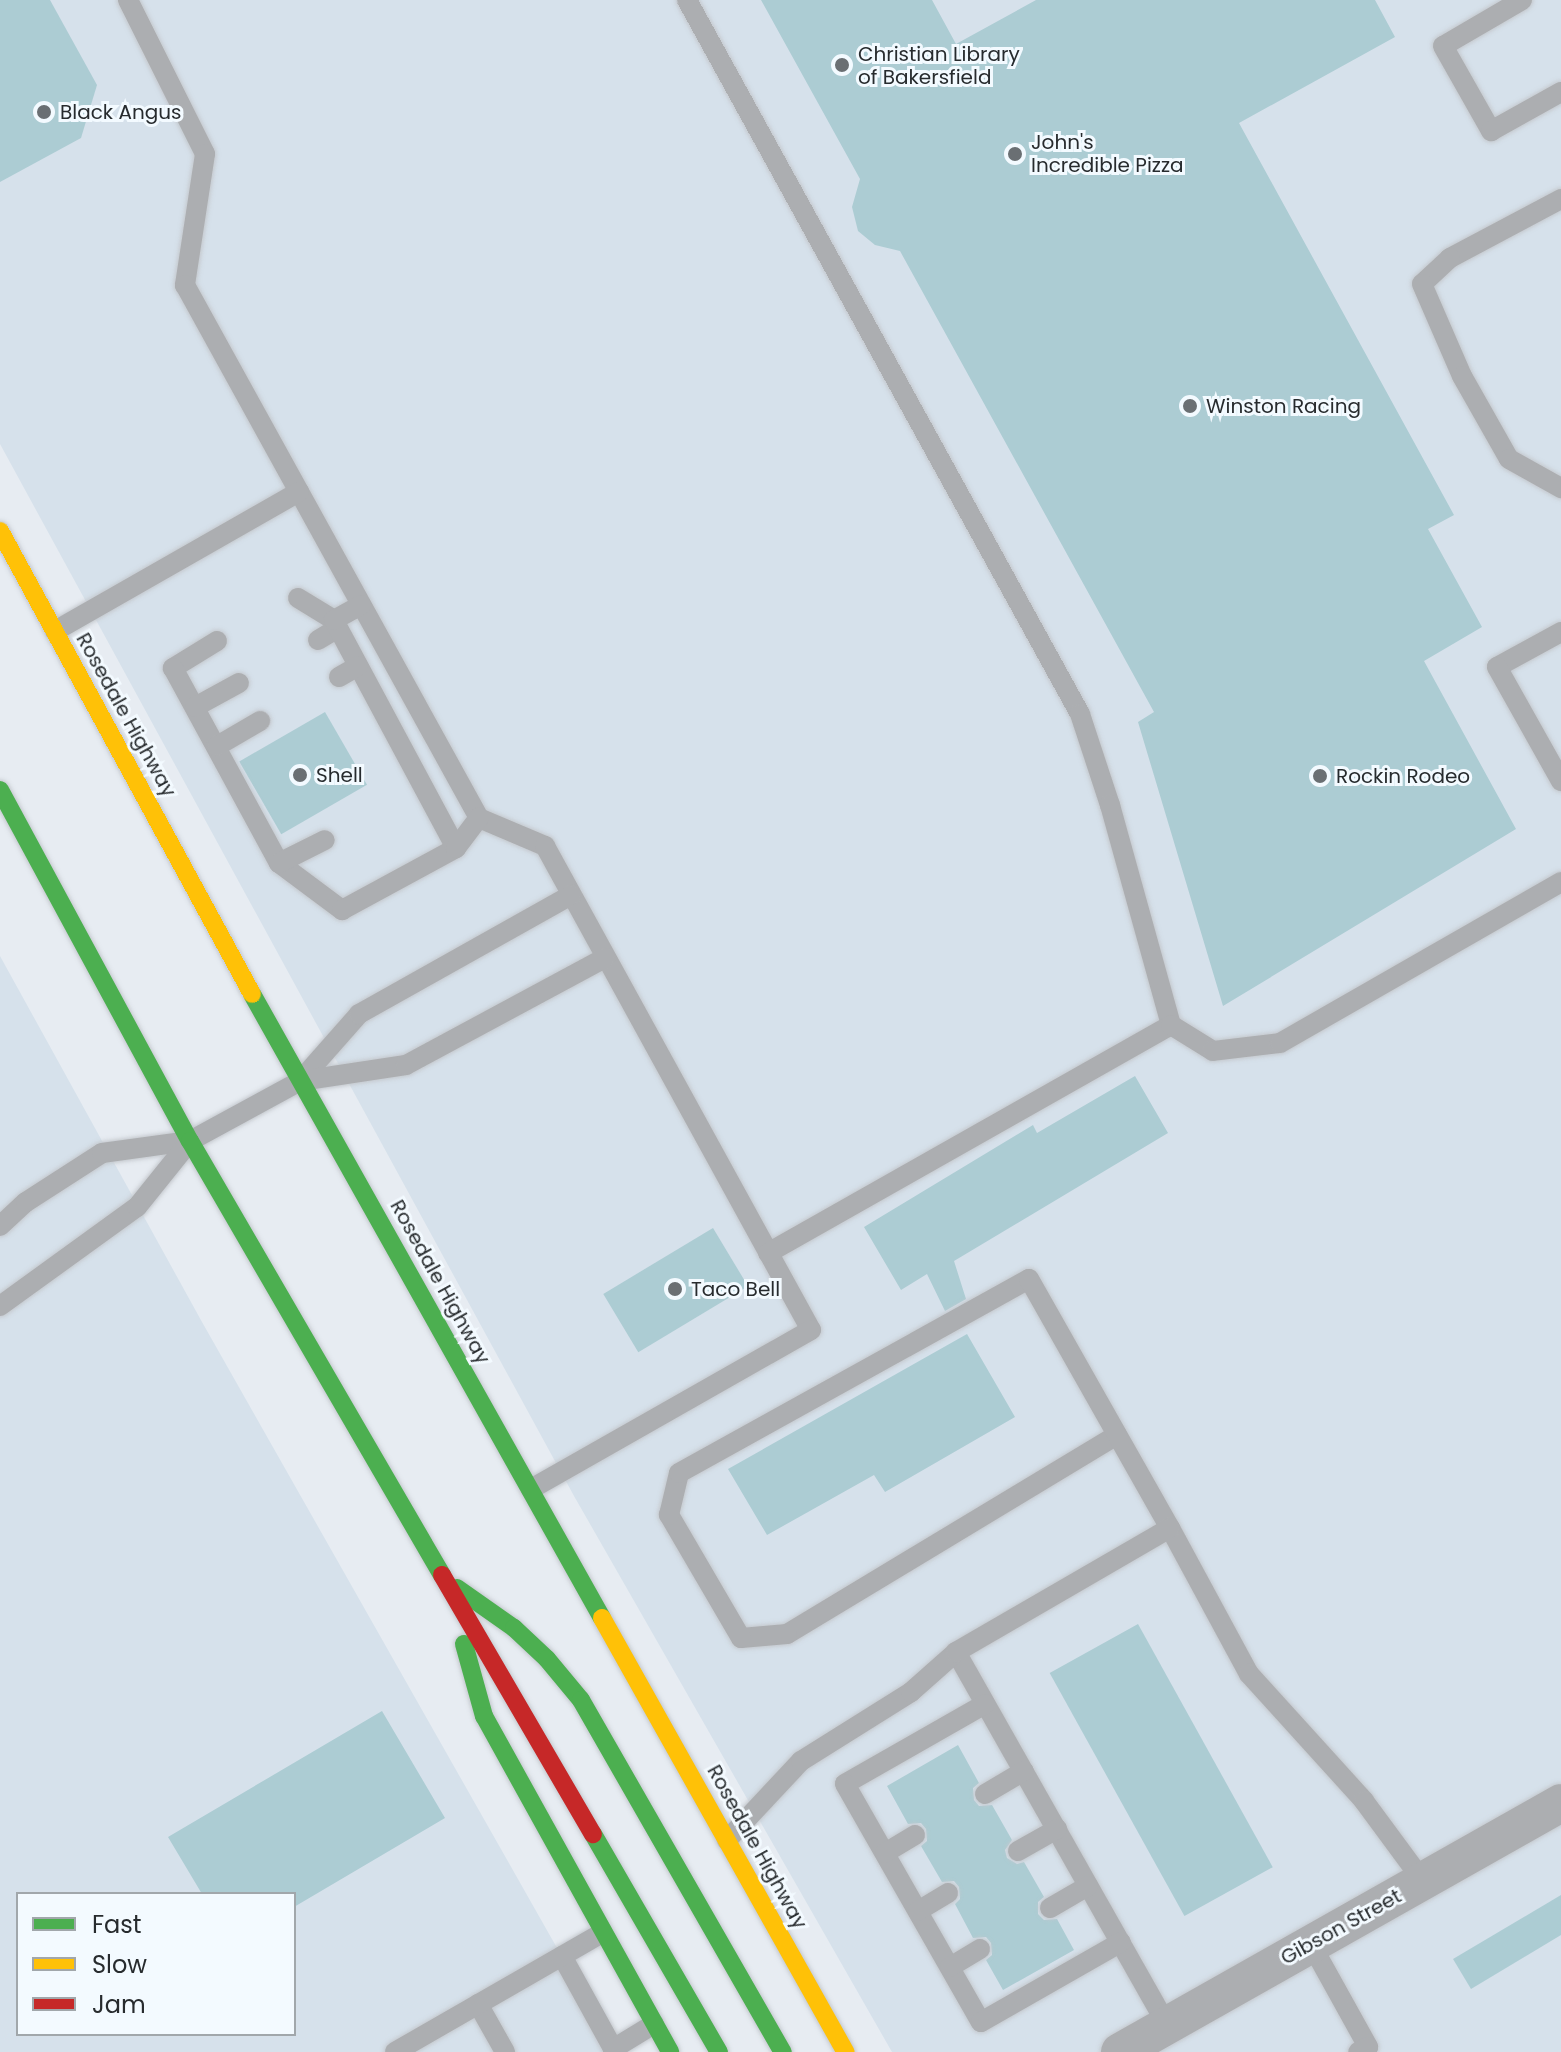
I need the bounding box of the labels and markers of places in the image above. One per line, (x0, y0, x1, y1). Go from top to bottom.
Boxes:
place label: Christian Library of Bakersfield (858, 42, 1020, 89)
marker: Christian Library of Bakersfield (833, 56, 851, 74)
place label: Black Angus (60, 100, 182, 124)
marker: Black Angus (35, 103, 53, 121)
place label: John's Incredible Pizza (1031, 130, 1184, 177)
marker: John's Incredible Pizza (1006, 145, 1024, 163)
place label: Winston Racing (1206, 394, 1361, 418)
marker: Winston Racing (1181, 397, 1199, 415)
place label: Shell (316, 763, 363, 787)
place label: Rockin Rodeo (1336, 764, 1470, 788)
marker: Shell (291, 766, 309, 784)
marker: Rockin Rodeo (1311, 767, 1329, 785)
place label: Taco Bell (691, 1277, 780, 1301)
marker: Taco Bell (666, 1280, 684, 1298)

